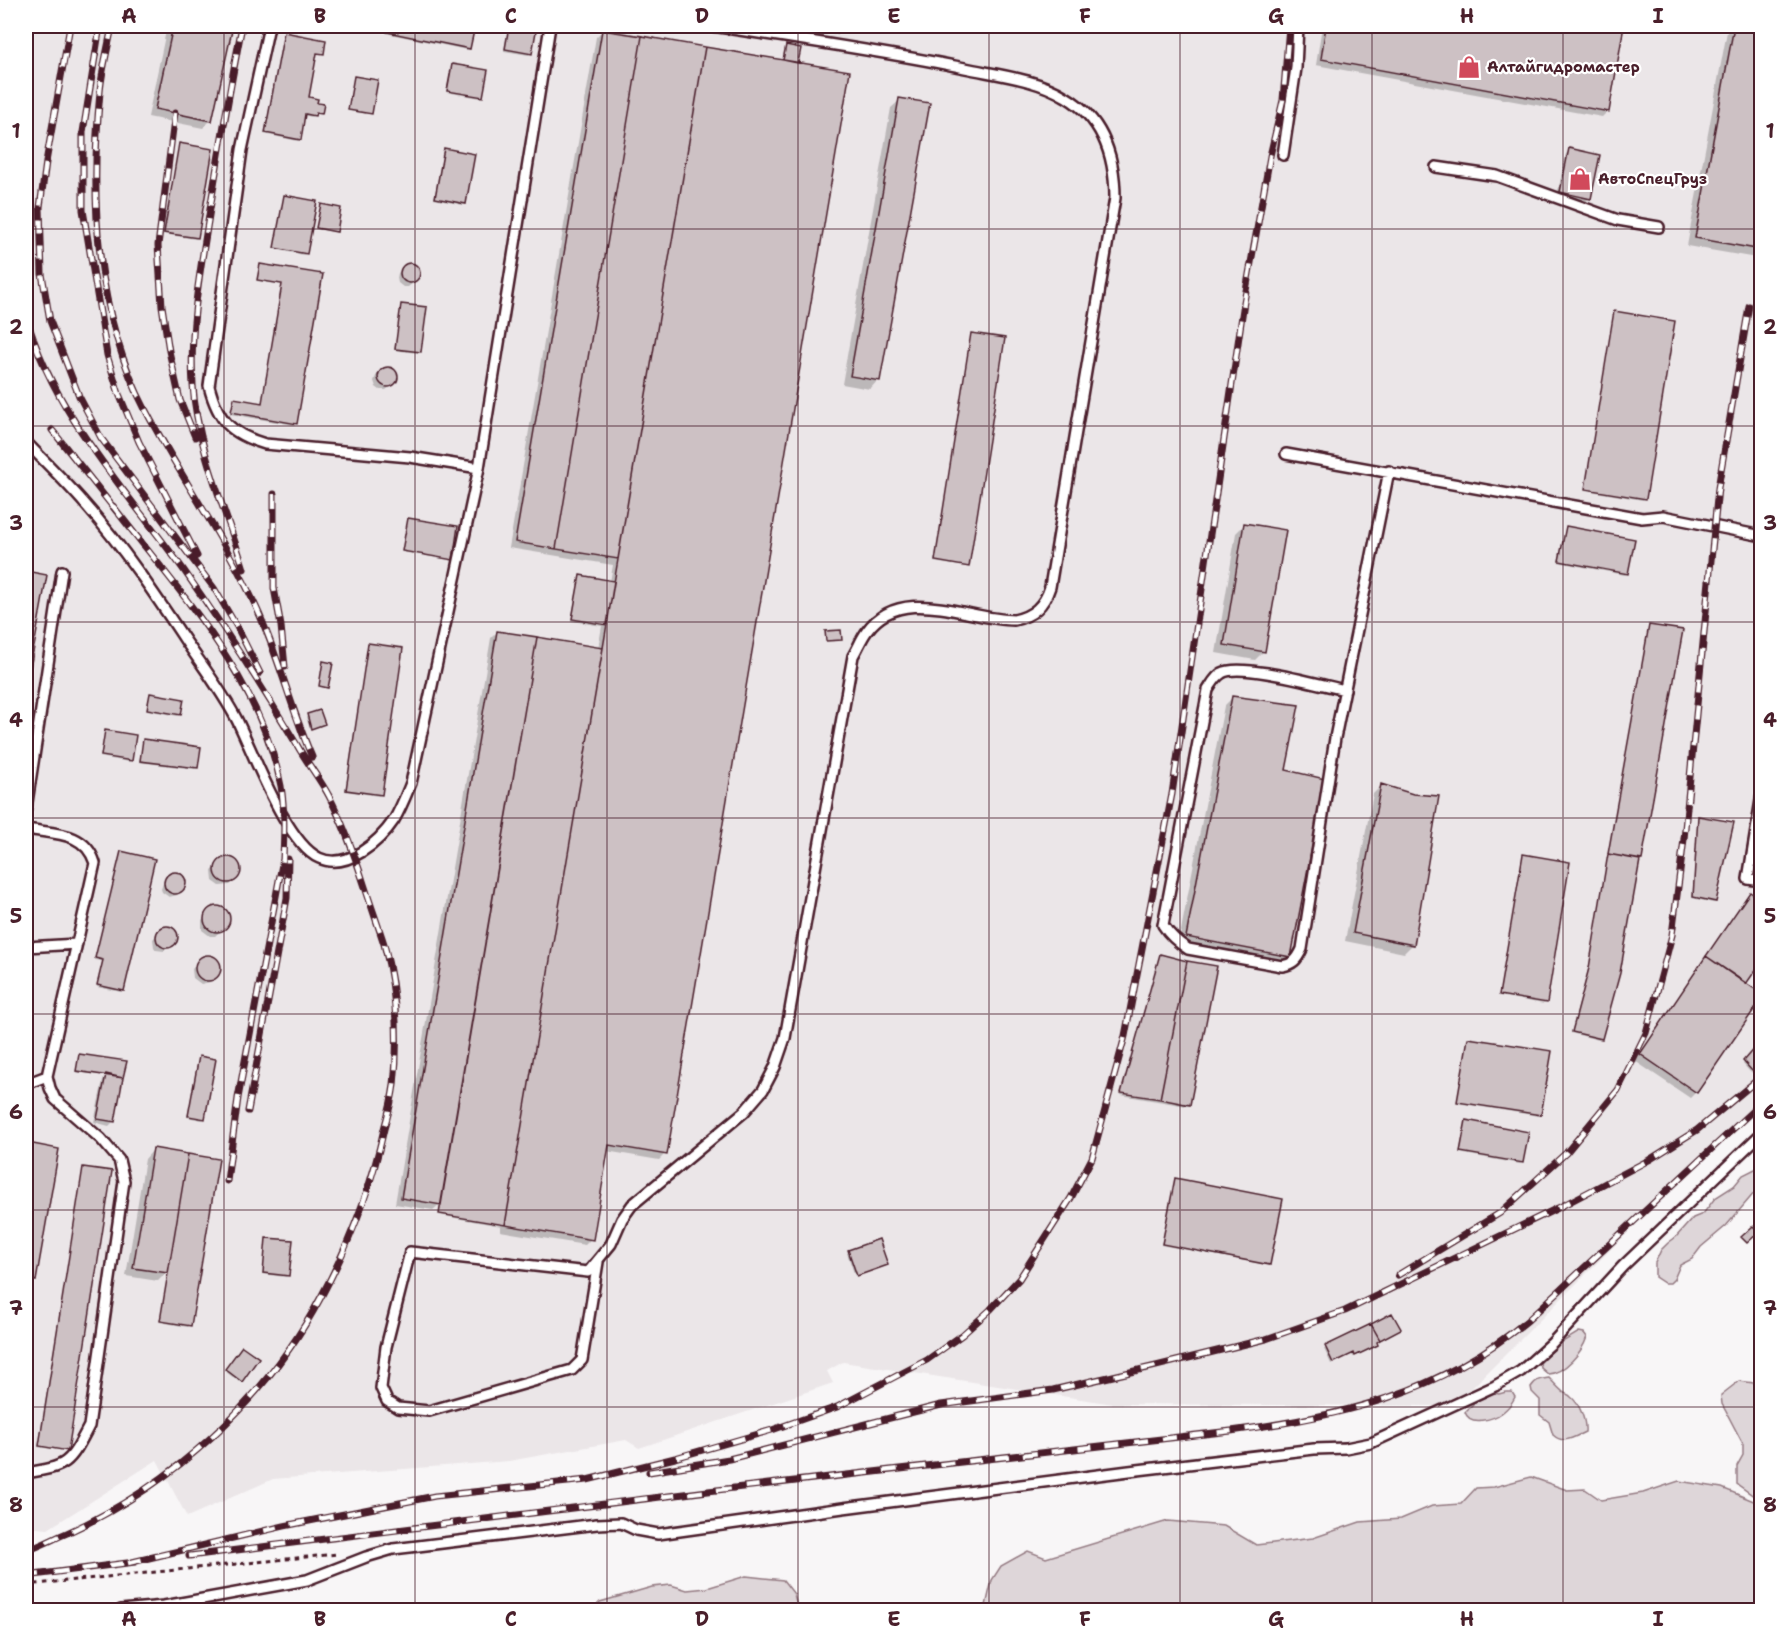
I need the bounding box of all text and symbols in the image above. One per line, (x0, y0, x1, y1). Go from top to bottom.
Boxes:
text: A (121, 3, 137, 29)
text: B (314, 3, 326, 29)
text: C (505, 3, 517, 29)
text: D (695, 3, 709, 29)
text: E (887, 3, 901, 29)
text: F (1079, 3, 1091, 29)
text: G (1268, 3, 1284, 29)
text: H (1460, 3, 1474, 29)
text: I (1652, 3, 1664, 29)
shop icon: Алтайгидромастер (1456, 54, 1482, 80)
place label: Алтайгидромастер (1487, 57, 1640, 77)
text: 1 (11, 118, 21, 144)
text: 1 (1765, 118, 1775, 144)
shop icon: АвтоСпецГруз (1567, 166, 1593, 192)
place label: АвтоСпецГруз (1598, 169, 1707, 189)
text: 2 (9, 314, 23, 340)
text: 2 (1763, 314, 1777, 340)
text: 3 (9, 510, 23, 536)
text: 3 (1763, 510, 1777, 536)
text: 4 (9, 707, 23, 733)
text: 4 (1763, 707, 1777, 733)
text: 5 (10, 903, 22, 929)
text: 5 (1764, 903, 1776, 929)
text: 6 (9, 1099, 23, 1125)
text: 6 (1763, 1099, 1777, 1125)
text: 7 (9, 1295, 23, 1321)
text: 7 (1763, 1295, 1777, 1321)
text: 8 (9, 1492, 23, 1518)
text: 8 (1763, 1492, 1777, 1518)
text: A (121, 1606, 137, 1632)
text: B (314, 1606, 326, 1632)
text: C (505, 1606, 517, 1632)
text: D (695, 1606, 709, 1632)
text: E (887, 1606, 901, 1632)
text: F (1079, 1606, 1091, 1632)
text: G (1268, 1606, 1284, 1632)
text: H (1460, 1606, 1474, 1632)
text: I (1652, 1606, 1664, 1632)

